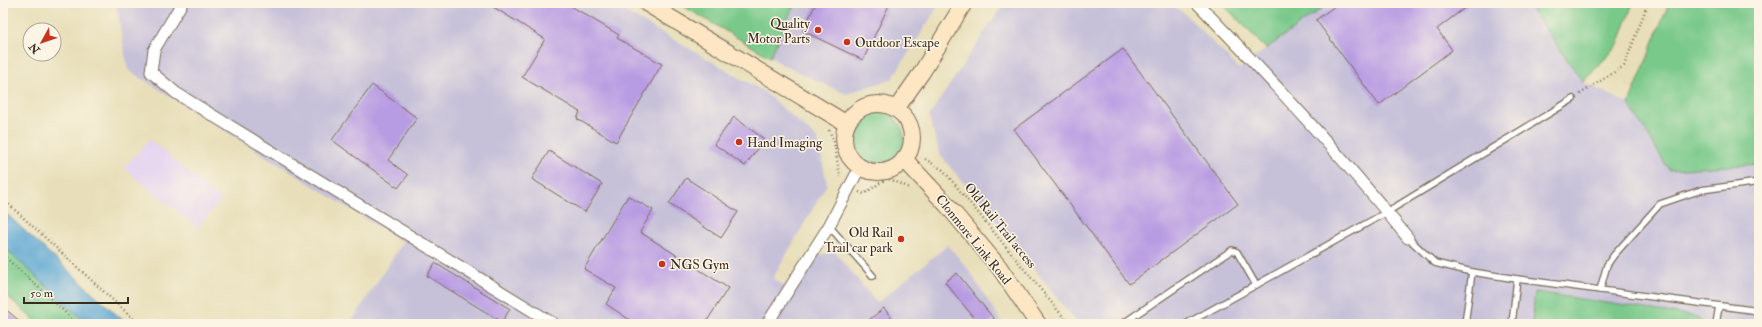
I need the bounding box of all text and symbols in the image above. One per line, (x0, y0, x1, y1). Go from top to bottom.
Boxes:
place label: Quality Motor Parts (747, 16, 811, 47)
north arrow (22, 22, 62, 62)
marker: Quality Motor Parts (813, 25, 823, 35)
place label: Outdoor Escape (855, 35, 940, 52)
marker: Outdoor Escape (842, 37, 852, 47)
text: N (26, 39, 44, 57)
place label: Hand Imaging (747, 135, 823, 151)
marker: Hand Imaging (734, 137, 744, 147)
street label: Old Rail Trail access (961, 180, 1040, 272)
street label: Clonmore Link Road (932, 192, 1015, 288)
place label: Old Rail Trail car park (824, 225, 894, 257)
marker: Old Rail Trail car park (896, 234, 906, 244)
place label: NGS Gym (670, 257, 729, 274)
marker: NGS Gym (657, 259, 667, 269)
scale bar (24, 279, 128, 305)
text: 50 m (30, 286, 54, 301)

